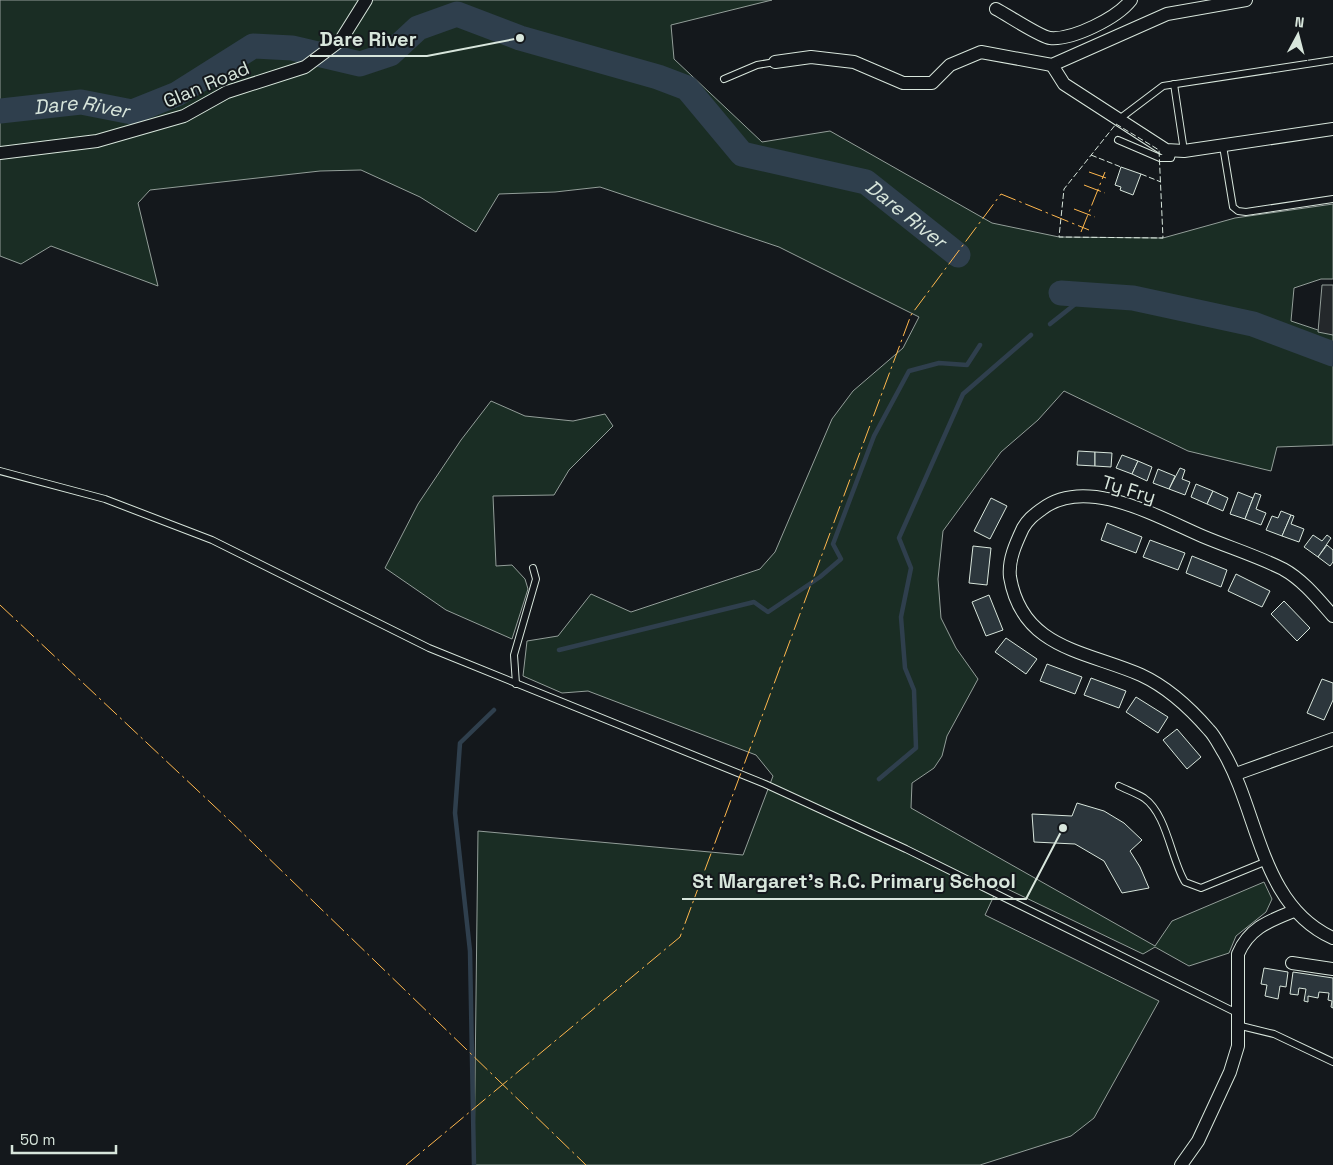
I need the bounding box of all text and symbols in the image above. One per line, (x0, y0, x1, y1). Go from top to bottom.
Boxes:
north arrow (1273, 10, 1323, 60)
text: N (1294, 13, 1305, 32)
callout: Dare River (310, 21, 427, 56)
text: Dare River (319, 26, 417, 52)
street label: Glan Road (159, 55, 253, 114)
water label: Dare River (32, 89, 134, 125)
water label: Dare River (860, 174, 954, 255)
street label: Ty Fry (1099, 469, 1159, 510)
callout: St Margaret's R.C. Primary School (682, 864, 1026, 899)
text: St Margaret's R.C. Primary School (692, 868, 1016, 894)
scale bar (12, 1122, 116, 1154)
text: 50 m (20, 1130, 55, 1149)

